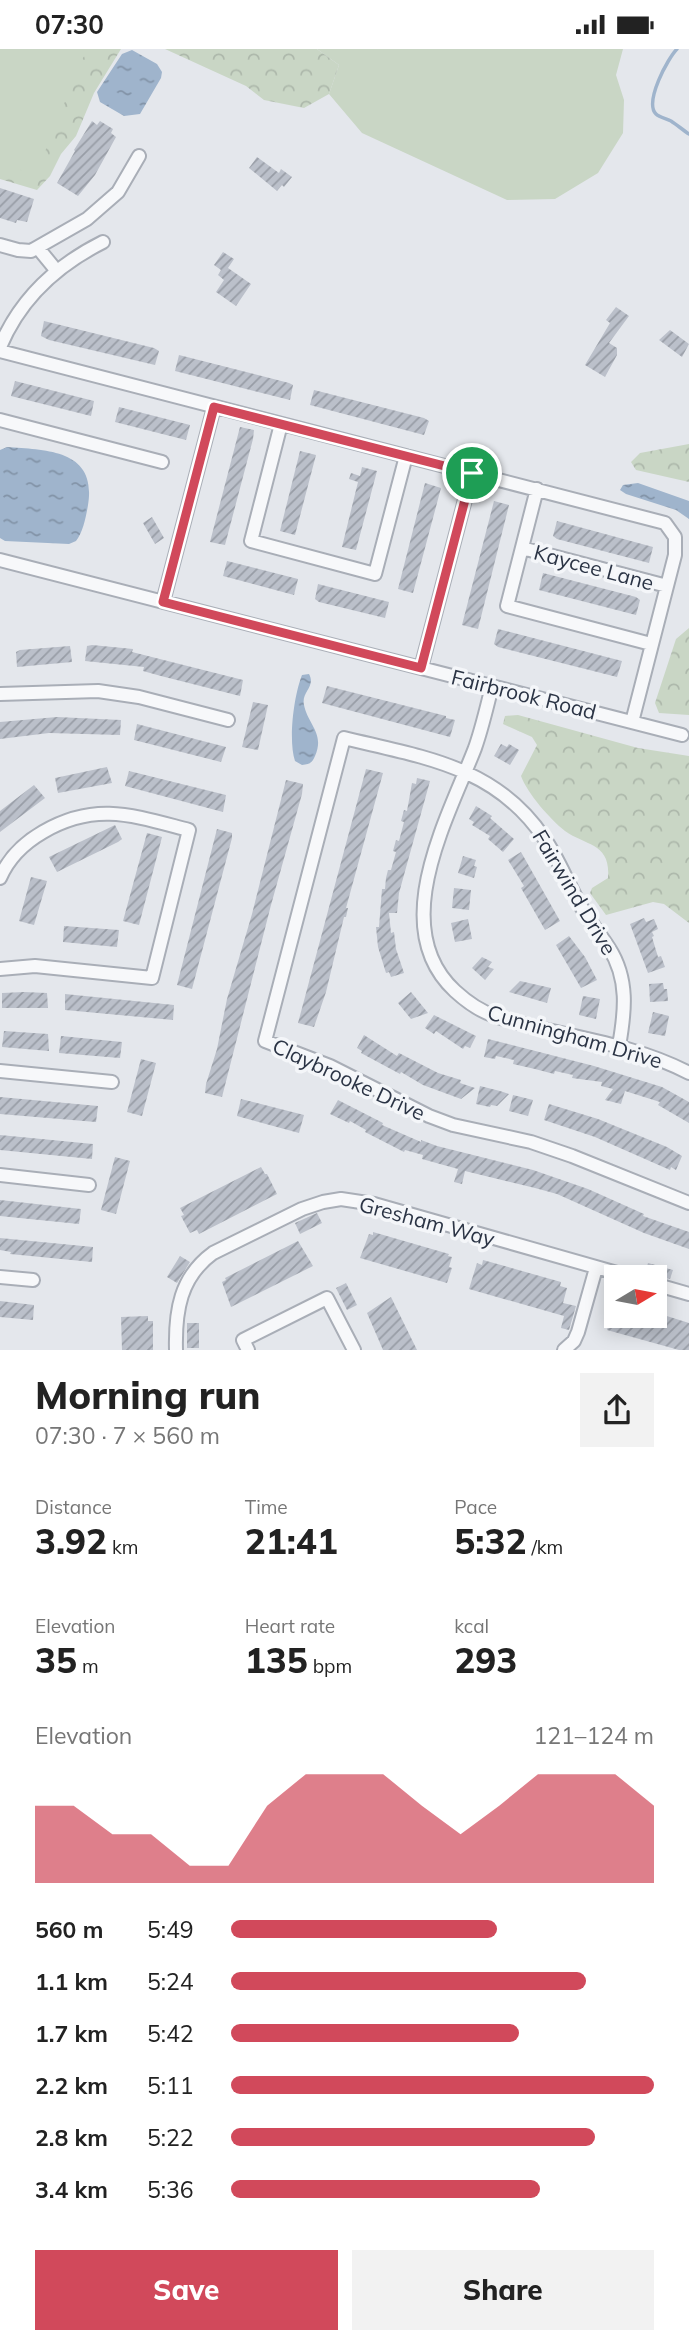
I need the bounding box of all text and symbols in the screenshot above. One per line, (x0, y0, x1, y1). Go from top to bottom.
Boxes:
text: 07:30 (35, 8, 104, 41)
pin (442, 443, 502, 503)
icon: arrive (453, 454, 491, 492)
street label: Kaycee Lane (531, 539, 657, 595)
street label: Fairbrook Road (449, 663, 599, 725)
street label: Fairwind Drive (527, 825, 623, 959)
street label: Cunningham Drive (485, 999, 665, 1073)
street label: Claybrooke Drive (269, 1032, 429, 1126)
street label: Gresham Way (356, 1190, 498, 1252)
north arrow (604, 1265, 667, 1328)
map controls (604, 1265, 667, 1328)
text: Morning run (35, 1371, 261, 1419)
button: share (580, 1373, 654, 1447)
text: 07:30 · 7 × 560 m (35, 1421, 220, 1450)
text: Distance (35, 1495, 112, 1519)
text: Time (245, 1495, 288, 1519)
text: Pace (454, 1495, 497, 1519)
text: 3.92 (35, 1519, 107, 1563)
text: 21:41 (245, 1519, 338, 1563)
text: 5:32 (454, 1519, 526, 1563)
text: km (107, 1535, 139, 1559)
text: /km (526, 1535, 563, 1559)
text: Elevation (35, 1614, 115, 1638)
text: Heart rate (245, 1614, 335, 1638)
text: kcal (454, 1614, 489, 1638)
text: 35 (35, 1638, 77, 1682)
text: 135 (245, 1638, 308, 1682)
text: 293 (454, 1638, 517, 1682)
text: m (77, 1654, 99, 1678)
text: bpm (308, 1654, 352, 1678)
text: Elevation (35, 1721, 132, 1750)
text: 121–124 m (533, 1721, 654, 1750)
text: 560 m (35, 1915, 103, 1944)
text: 5:49 (147, 1915, 194, 1944)
text: 1.1 km (35, 1967, 108, 1996)
text: 5:24 (147, 1967, 194, 1996)
text: 1.7 km (35, 2019, 108, 2048)
text: 5:42 (147, 2019, 194, 2048)
text: 2.2 km (35, 2071, 108, 2100)
text: 5:11 (147, 2071, 194, 2100)
text: 2.8 km (35, 2123, 108, 2152)
text: 5:22 (147, 2123, 194, 2152)
text: 3.4 km (35, 2175, 108, 2204)
text: 5:36 (147, 2175, 194, 2204)
button: Save (35, 2250, 338, 2330)
button: Share (352, 2250, 654, 2330)

